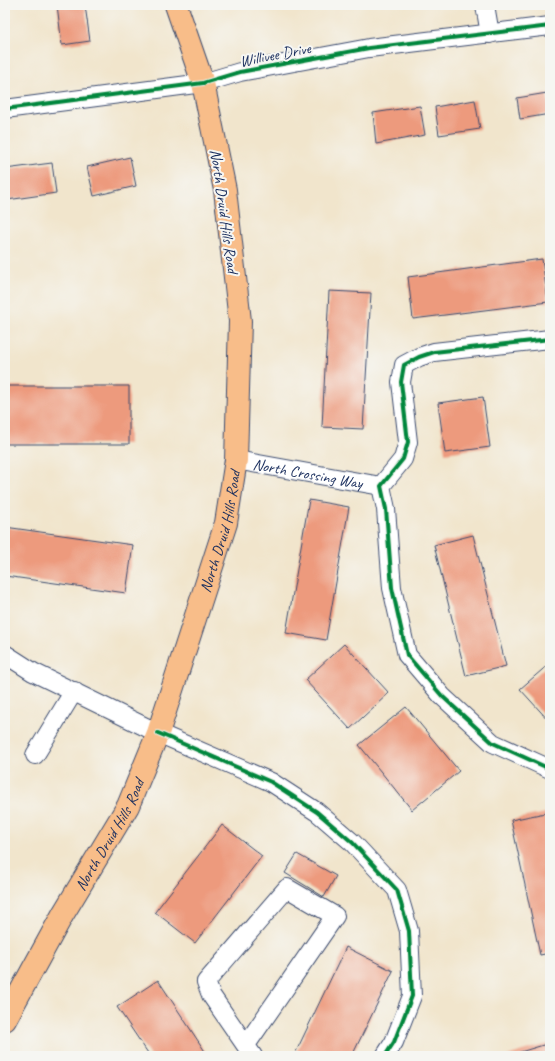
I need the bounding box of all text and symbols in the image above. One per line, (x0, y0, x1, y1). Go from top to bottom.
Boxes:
street label: Willivee Drive (238, 38, 314, 72)
street label: North Druid Hills Road (205, 148, 243, 277)
street label: North Crossing Way (251, 454, 366, 494)
street label: North Druid Hills Road (195, 467, 246, 595)
street label: North Druid Hills Road (71, 774, 150, 894)

